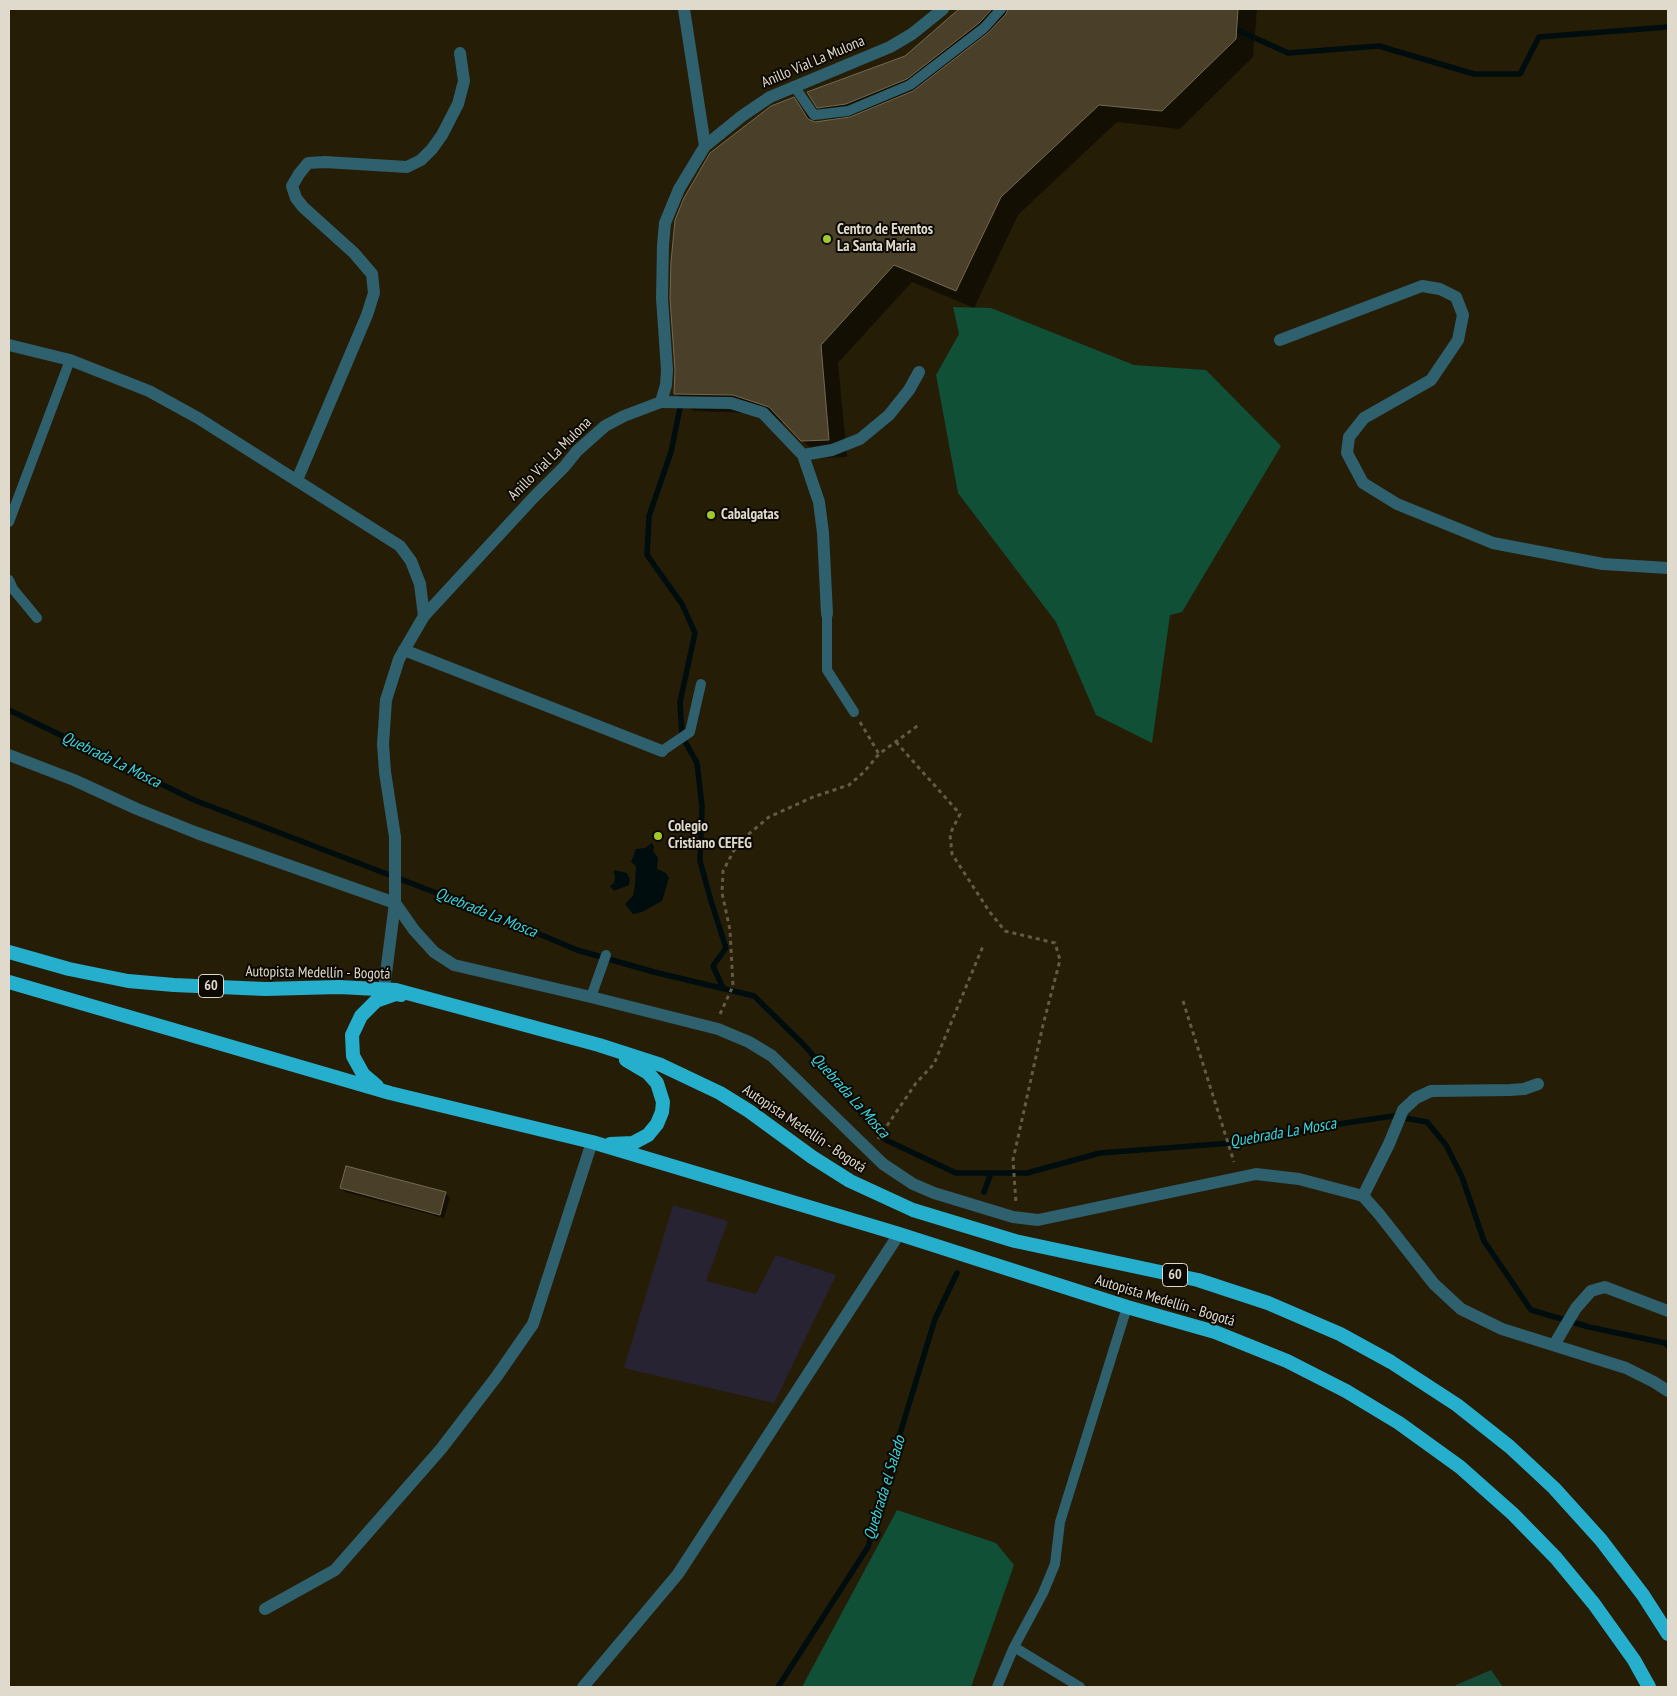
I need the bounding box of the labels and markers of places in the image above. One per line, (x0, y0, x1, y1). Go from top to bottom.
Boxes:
place label: Centro de Eventos La Santa Maria (837, 221, 933, 256)
marker: Centro de Eventos La Santa Maria (821, 233, 833, 245)
place label: Cabalgatas (721, 506, 779, 524)
marker: Cabalgatas (705, 509, 717, 521)
place label: Colegio Cristiano CEFEG (668, 818, 752, 853)
marker: Colegio Cristiano CEFEG (652, 830, 664, 842)

